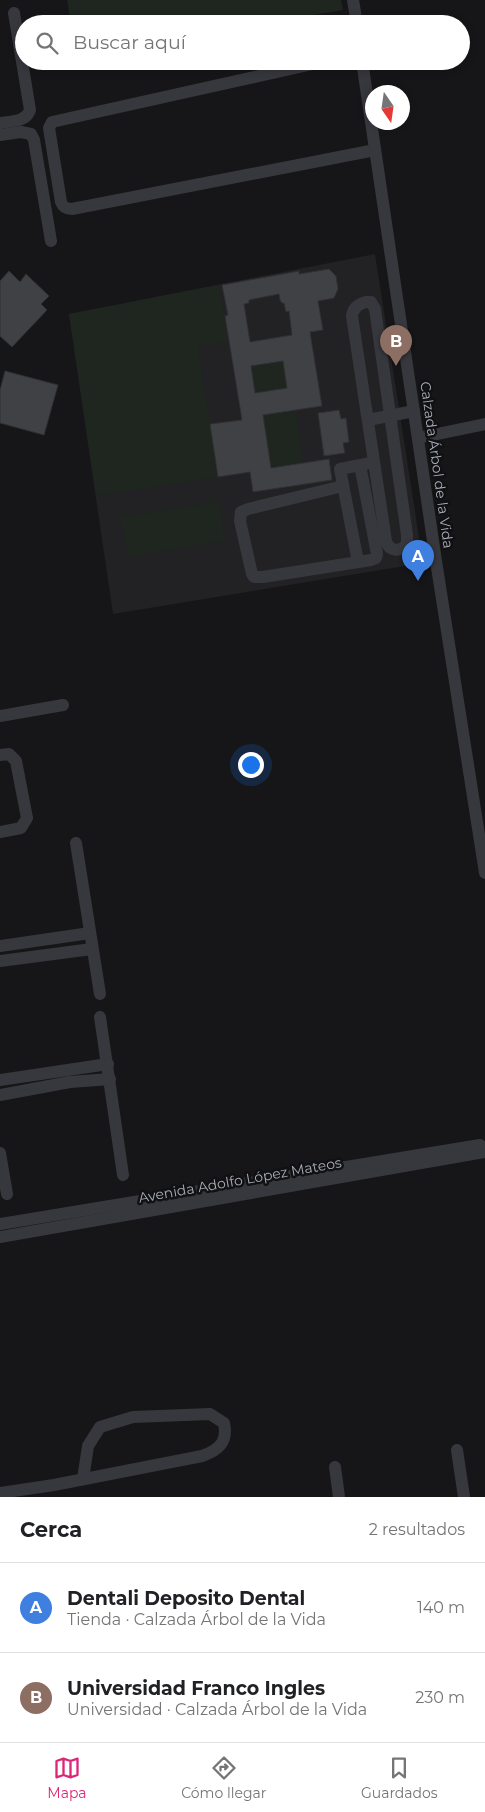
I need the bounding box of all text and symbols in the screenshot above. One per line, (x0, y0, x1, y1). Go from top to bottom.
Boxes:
search box (15, 15, 470, 70)
icon: search (33, 29, 61, 57)
text: Buscar aquí (73, 31, 186, 54)
north arrow (365, 85, 410, 130)
pin: B (380, 325, 412, 366)
street label: Calzada Árbol de la Vida (416, 380, 458, 550)
pin: A (402, 540, 434, 581)
your location (238, 752, 264, 778)
street label: Avenida Adolfo López Mateos (137, 1153, 343, 1207)
text: Cerca (20, 1517, 82, 1542)
text: 2 resultados (369, 1520, 465, 1539)
text: Dentali Deposito Dental (67, 1587, 305, 1610)
text: A (30, 1598, 42, 1617)
text: 140 m (417, 1598, 465, 1617)
text: Tienda · Calzada Árbol de la Vida (67, 1610, 326, 1629)
text: Universidad Franco Ingles (67, 1677, 325, 1700)
text: B (30, 1688, 42, 1707)
text: 230 m (415, 1688, 465, 1707)
text: Universidad · Calzada Árbol de la Vida (67, 1700, 367, 1719)
tab: Mapa (47, 1754, 87, 1802)
tab: Cómo llegar (181, 1754, 266, 1802)
tab: Guardados (361, 1754, 438, 1802)

